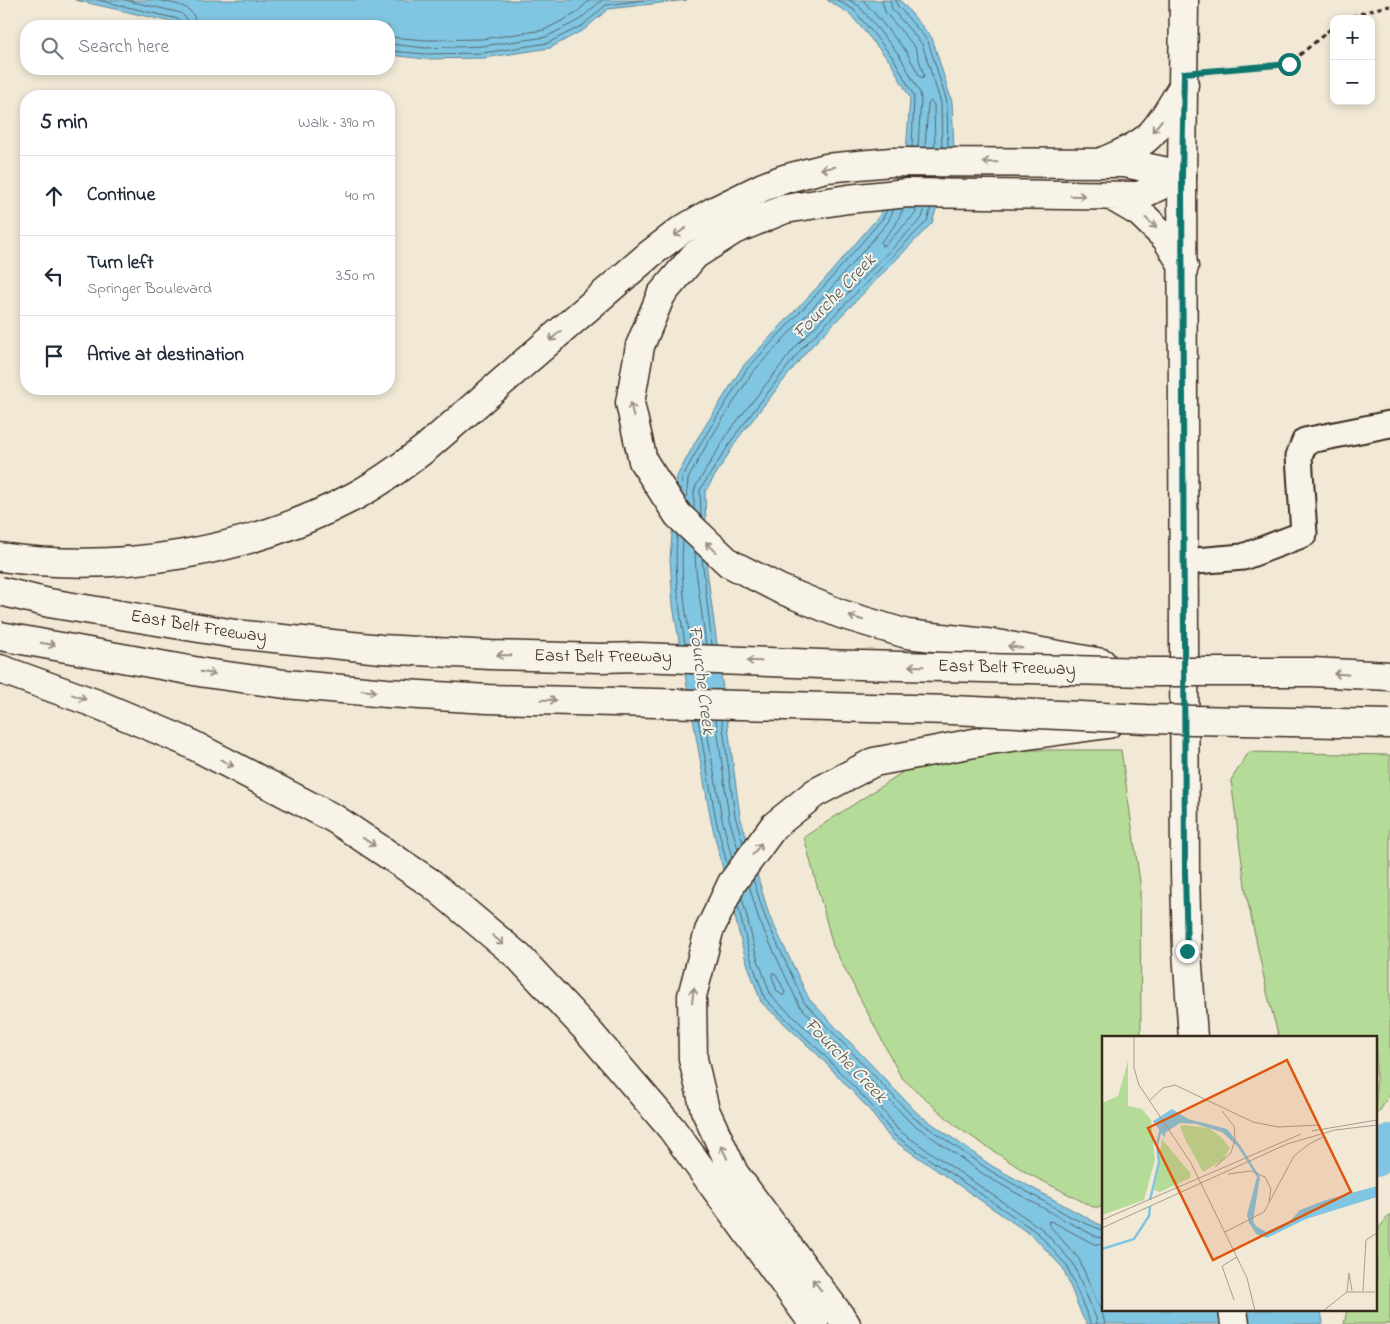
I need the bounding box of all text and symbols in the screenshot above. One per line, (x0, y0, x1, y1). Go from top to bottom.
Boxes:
map controls (1330, 15, 1375, 105)
button: + (1330, 15, 1375, 60)
search box (20, 20, 395, 75)
icon: search (38, 34, 66, 62)
text: Search here (78, 34, 169, 61)
route start (1278, 53, 1301, 76)
button: − (1330, 60, 1375, 105)
text: 5 min (40, 108, 88, 138)
text: Walk · 390 m (298, 111, 375, 135)
one-way arrow (1152, 119, 1163, 132)
one-way arrow (983, 157, 999, 167)
one-way arrow (821, 163, 837, 173)
icon: ahead (40, 182, 68, 210)
text: Continue (87, 182, 155, 209)
text: 40 m (345, 184, 375, 208)
one-way arrow (1070, 191, 1086, 201)
one-way arrow (1145, 217, 1157, 229)
one-way arrow (673, 227, 687, 237)
water label: Fourche Creek (787, 248, 883, 346)
text: Turn left (87, 250, 154, 277)
icon: left (40, 262, 68, 290)
text: 350 m (336, 264, 375, 288)
text: Springer Boulevard (87, 277, 212, 301)
one-way arrow (549, 330, 562, 341)
icon: arrive (40, 342, 68, 370)
text: Arrive at destination (87, 342, 244, 369)
one-way arrow (626, 403, 636, 419)
one-way arrow (705, 541, 718, 553)
street label: East Belt Freeway (128, 604, 268, 650)
one-way arrow (848, 613, 864, 623)
water label: Fourche Creek (681, 624, 721, 737)
one-way arrow (40, 640, 56, 650)
one-way arrow (1007, 642, 1023, 652)
street label: East Belt Freeway (534, 643, 672, 671)
one-way arrow (496, 651, 512, 660)
street label: East Belt Freeway (938, 654, 1076, 683)
one-way arrow (746, 657, 762, 666)
one-way arrow (909, 661, 925, 671)
one-way arrow (200, 668, 216, 678)
one-way arrow (1334, 669, 1350, 678)
one-way arrow (361, 687, 377, 696)
one-way arrow (71, 693, 86, 702)
one-way arrow (541, 696, 557, 705)
one-way arrow (220, 758, 235, 768)
one-way arrow (362, 837, 376, 847)
one-way arrow (752, 842, 763, 856)
one-way arrow (492, 934, 505, 945)
route end (1176, 940, 1199, 963)
one-way arrow (688, 988, 698, 1004)
water label: Fourche Creek (797, 1012, 893, 1110)
inset map (1102, 1036, 1378, 1312)
one-way arrow (719, 1145, 729, 1160)
one-way arrow (812, 1278, 822, 1292)

